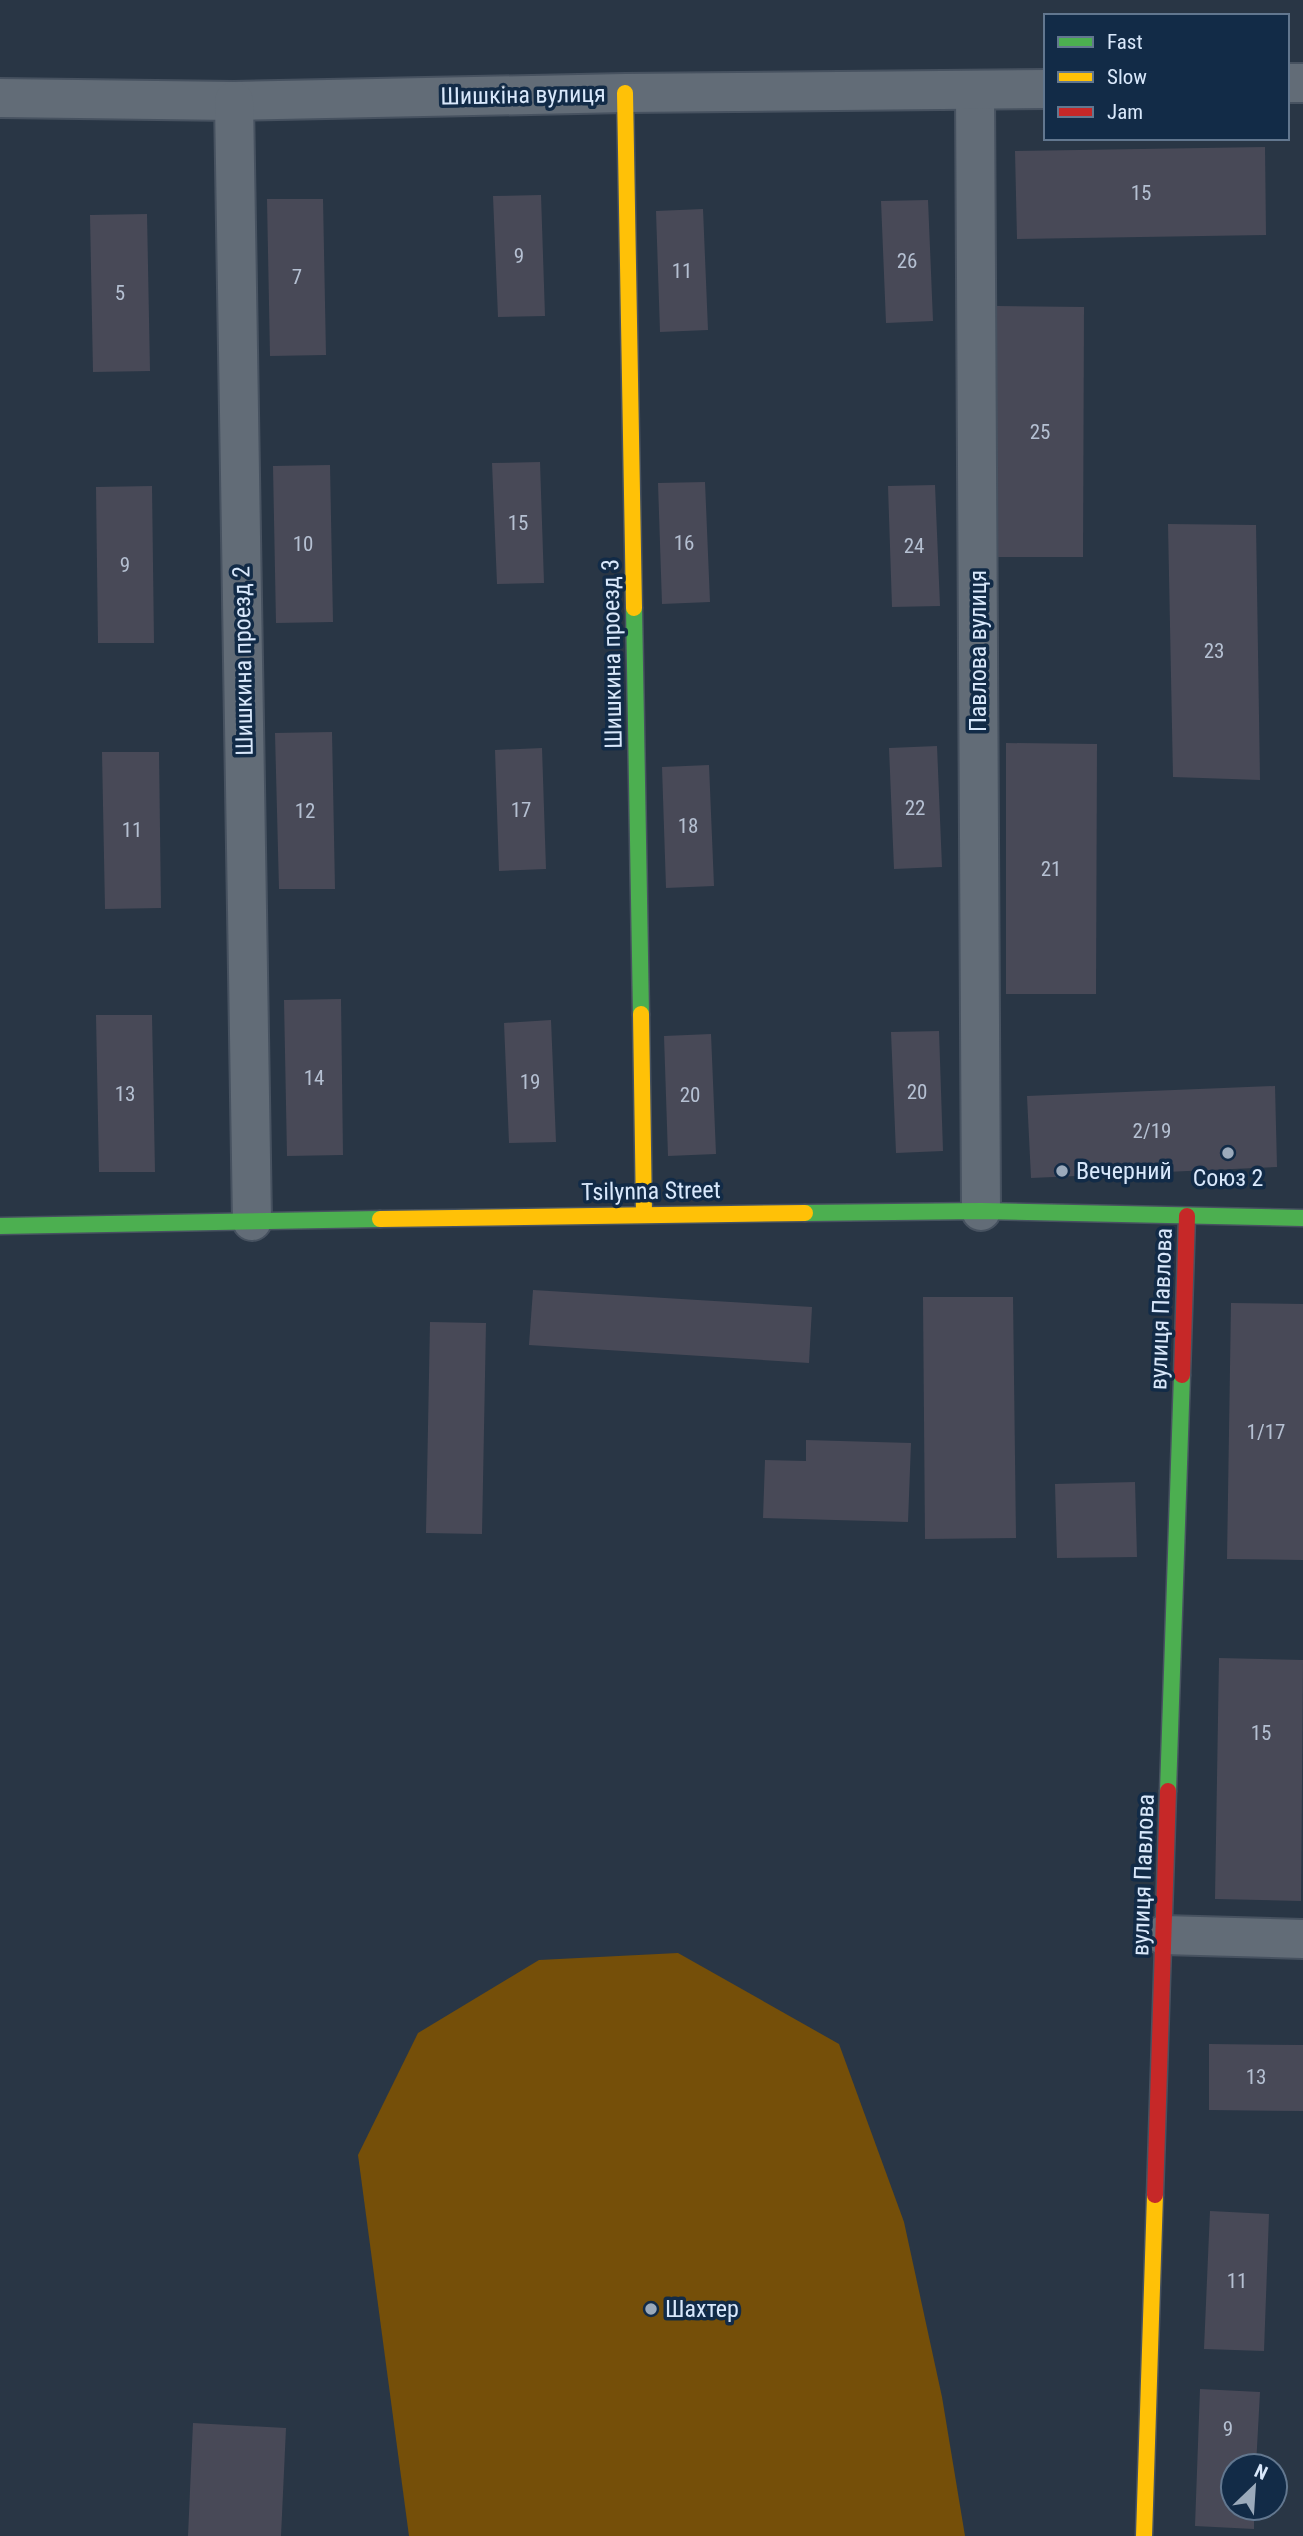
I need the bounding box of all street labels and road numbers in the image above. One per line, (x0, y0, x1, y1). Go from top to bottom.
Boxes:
street label: Шишкіна вулиця (440, 80, 606, 110)
street label: Шишкина проезд 3 (596, 559, 628, 749)
street label: Шишкина проезд 2 (227, 566, 259, 756)
street label: Павлова вулиця (964, 570, 992, 732)
street label: Tsilynna Street (581, 1176, 721, 1206)
street label: вулиця Павлова (1144, 1228, 1178, 1390)
street label: вулиця Павлова (1126, 1794, 1160, 1956)

